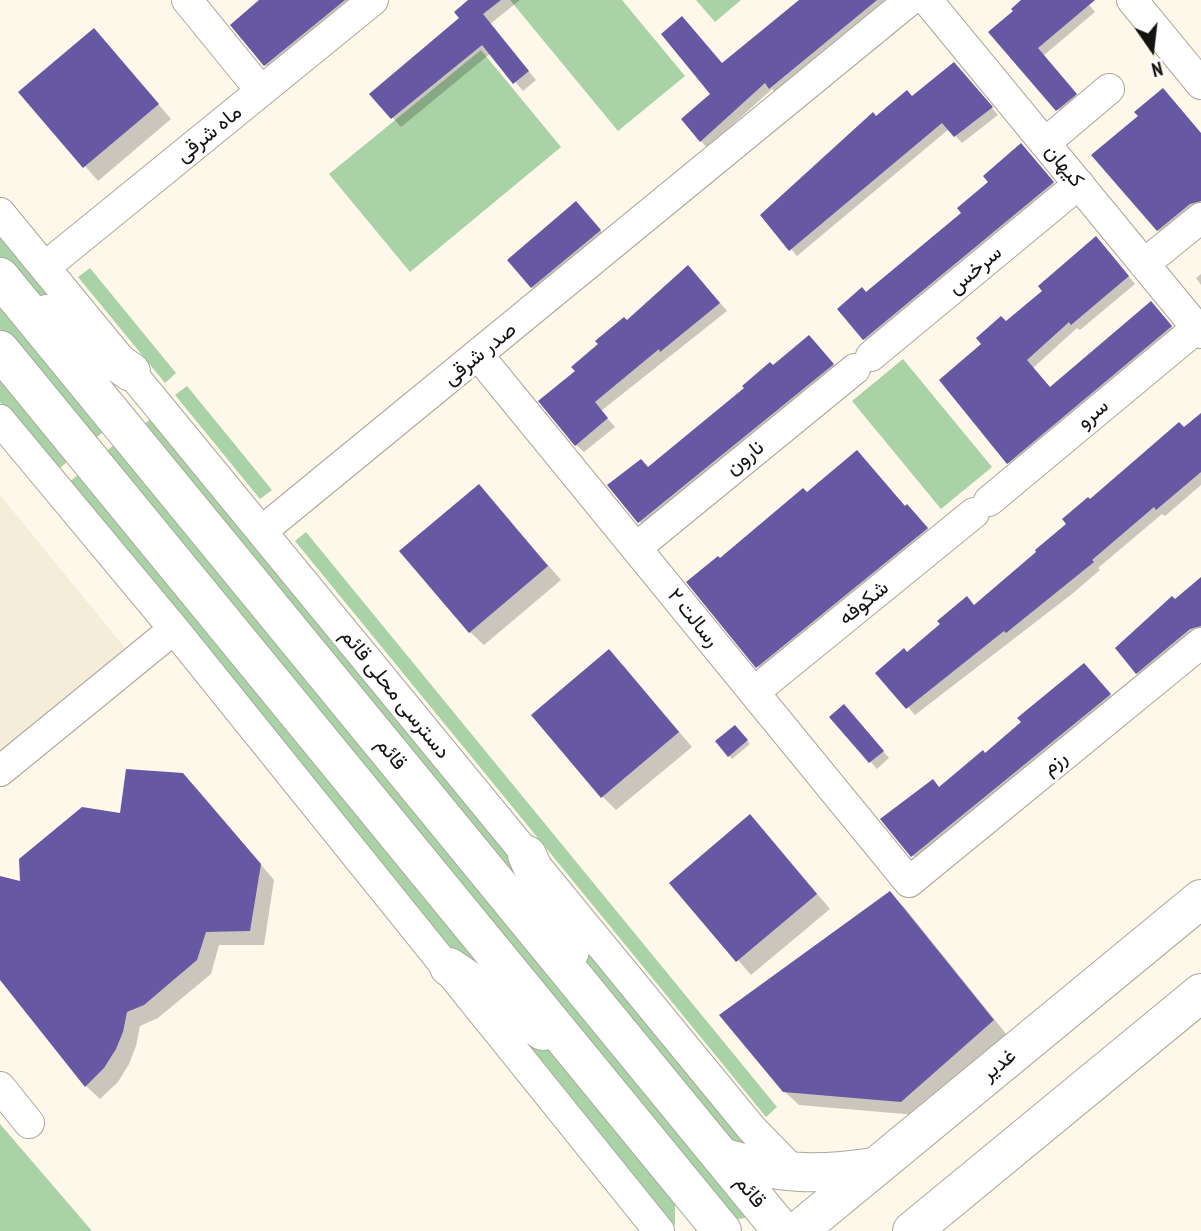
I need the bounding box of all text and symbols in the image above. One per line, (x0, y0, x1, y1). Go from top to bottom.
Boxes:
north arrow (1117, 14, 1187, 84)
text: N (1149, 56, 1165, 82)
street label: ماه شرقی (171, 100, 247, 168)
street label: کیهان (1039, 139, 1089, 193)
street label: سرخس (943, 240, 1007, 300)
street label: صدر شرقی (438, 317, 522, 391)
street label: سرو (1072, 394, 1114, 434)
street label: نارون (721, 435, 769, 481)
street label: شکوفه (834, 575, 894, 631)
street label: رسالت ۲ (662, 583, 724, 653)
street label: دسترسی محلی قائم (335, 624, 455, 764)
street label: قائم (370, 733, 412, 775)
street label: رزم (1037, 745, 1073, 781)
street label: غدیر (977, 1043, 1021, 1087)
street label: قائم (729, 1171, 771, 1213)

